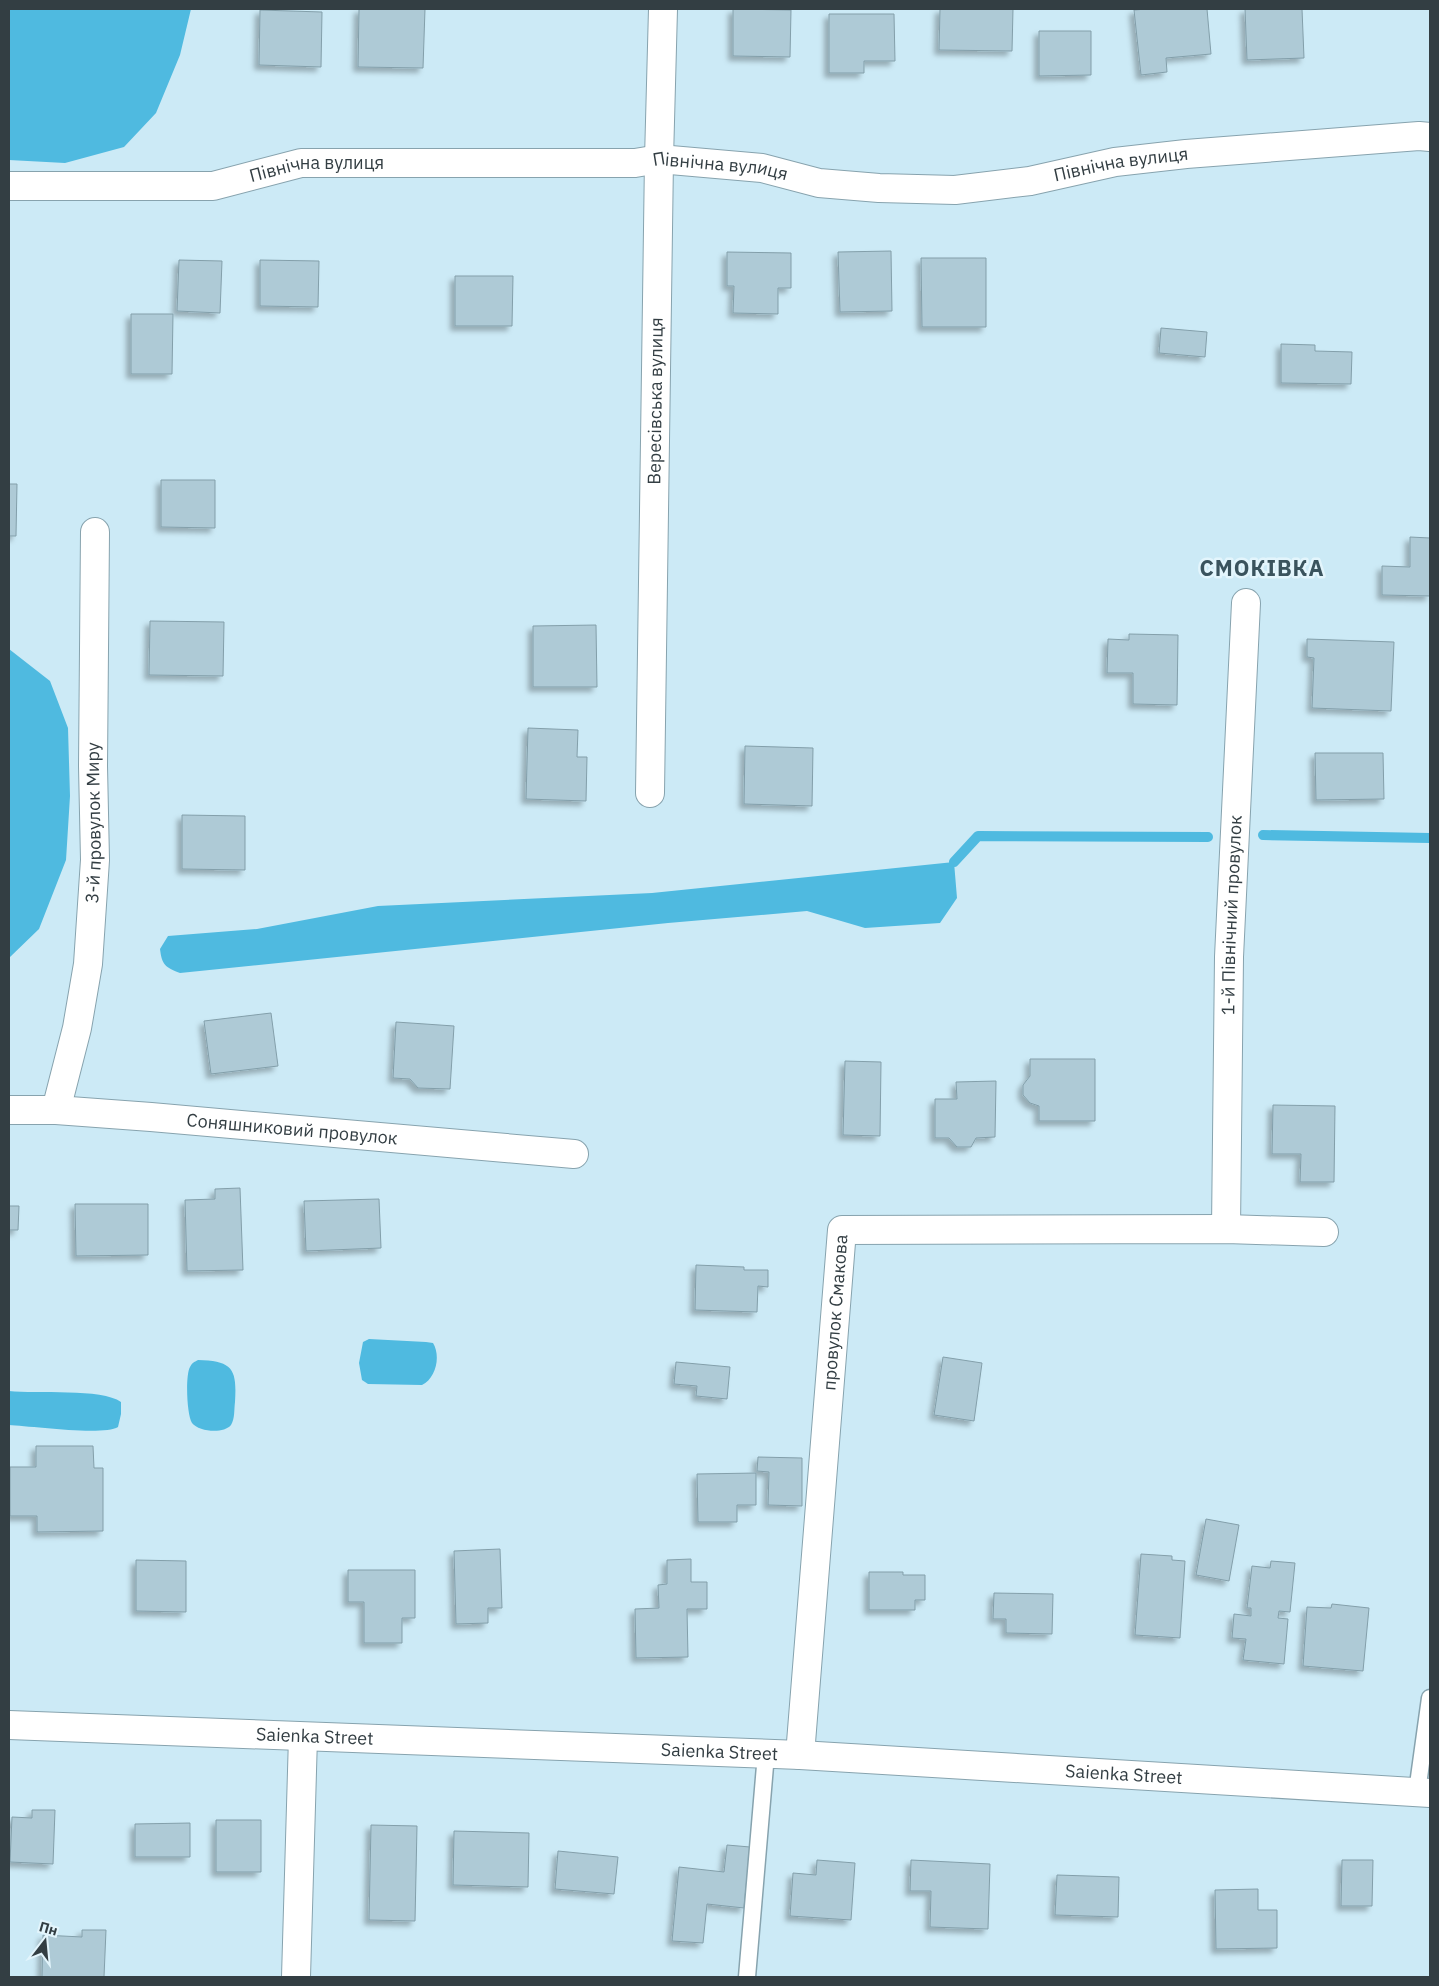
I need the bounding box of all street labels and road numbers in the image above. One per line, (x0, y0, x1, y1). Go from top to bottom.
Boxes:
street label: Північна вулиця (1051, 142, 1189, 186)
street label: Північна вулиця (651, 146, 791, 185)
street label: Північна вулиця (247, 151, 384, 187)
street label: Вересівська вулиця (642, 317, 668, 485)
street label: 3-й провулок Миру (80, 742, 106, 904)
street label: 1-й Північний провулок (1216, 814, 1247, 1015)
street label: Соняшниковий провулок (186, 1108, 399, 1150)
street label: провулок Смакова (817, 1233, 853, 1391)
street label: Saienka Street (256, 1722, 374, 1750)
street label: Saienka Street (660, 1738, 779, 1765)
street label: Saienka Street (1065, 1759, 1183, 1789)

